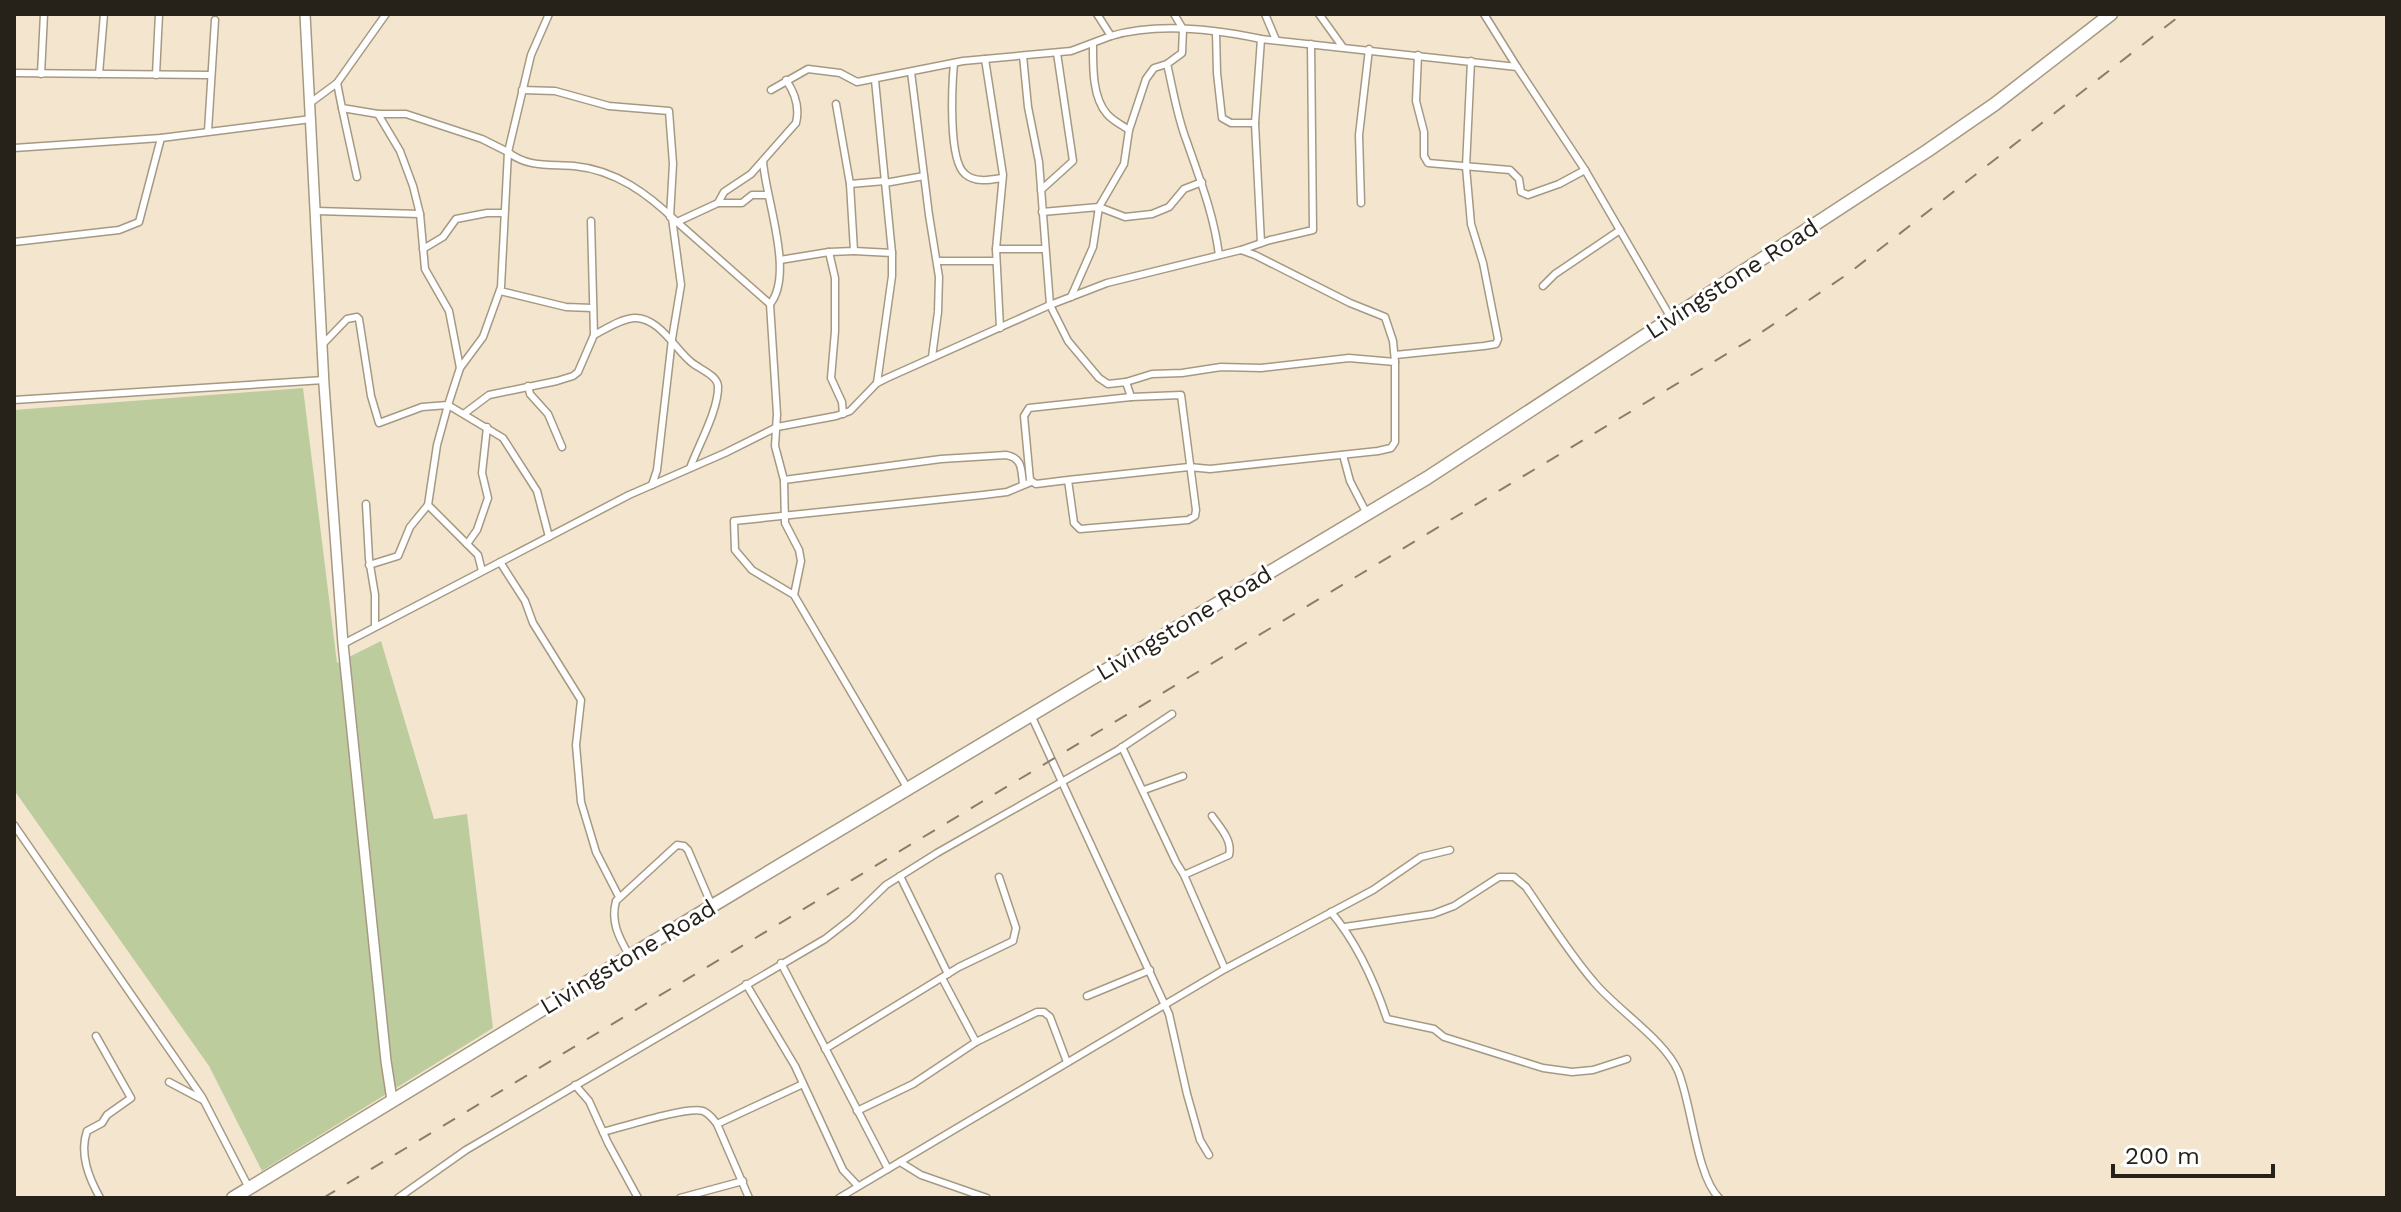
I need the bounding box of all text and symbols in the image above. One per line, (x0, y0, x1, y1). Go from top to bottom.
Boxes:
street label: Livingstone Road (1641, 213, 1823, 345)
street label: Livingstone Road (1091, 560, 1277, 686)
street label: Livingstone Road (535, 894, 721, 1020)
scale bar (2113, 1128, 2273, 1178)
text: 200 m (2125, 1142, 2200, 1170)

